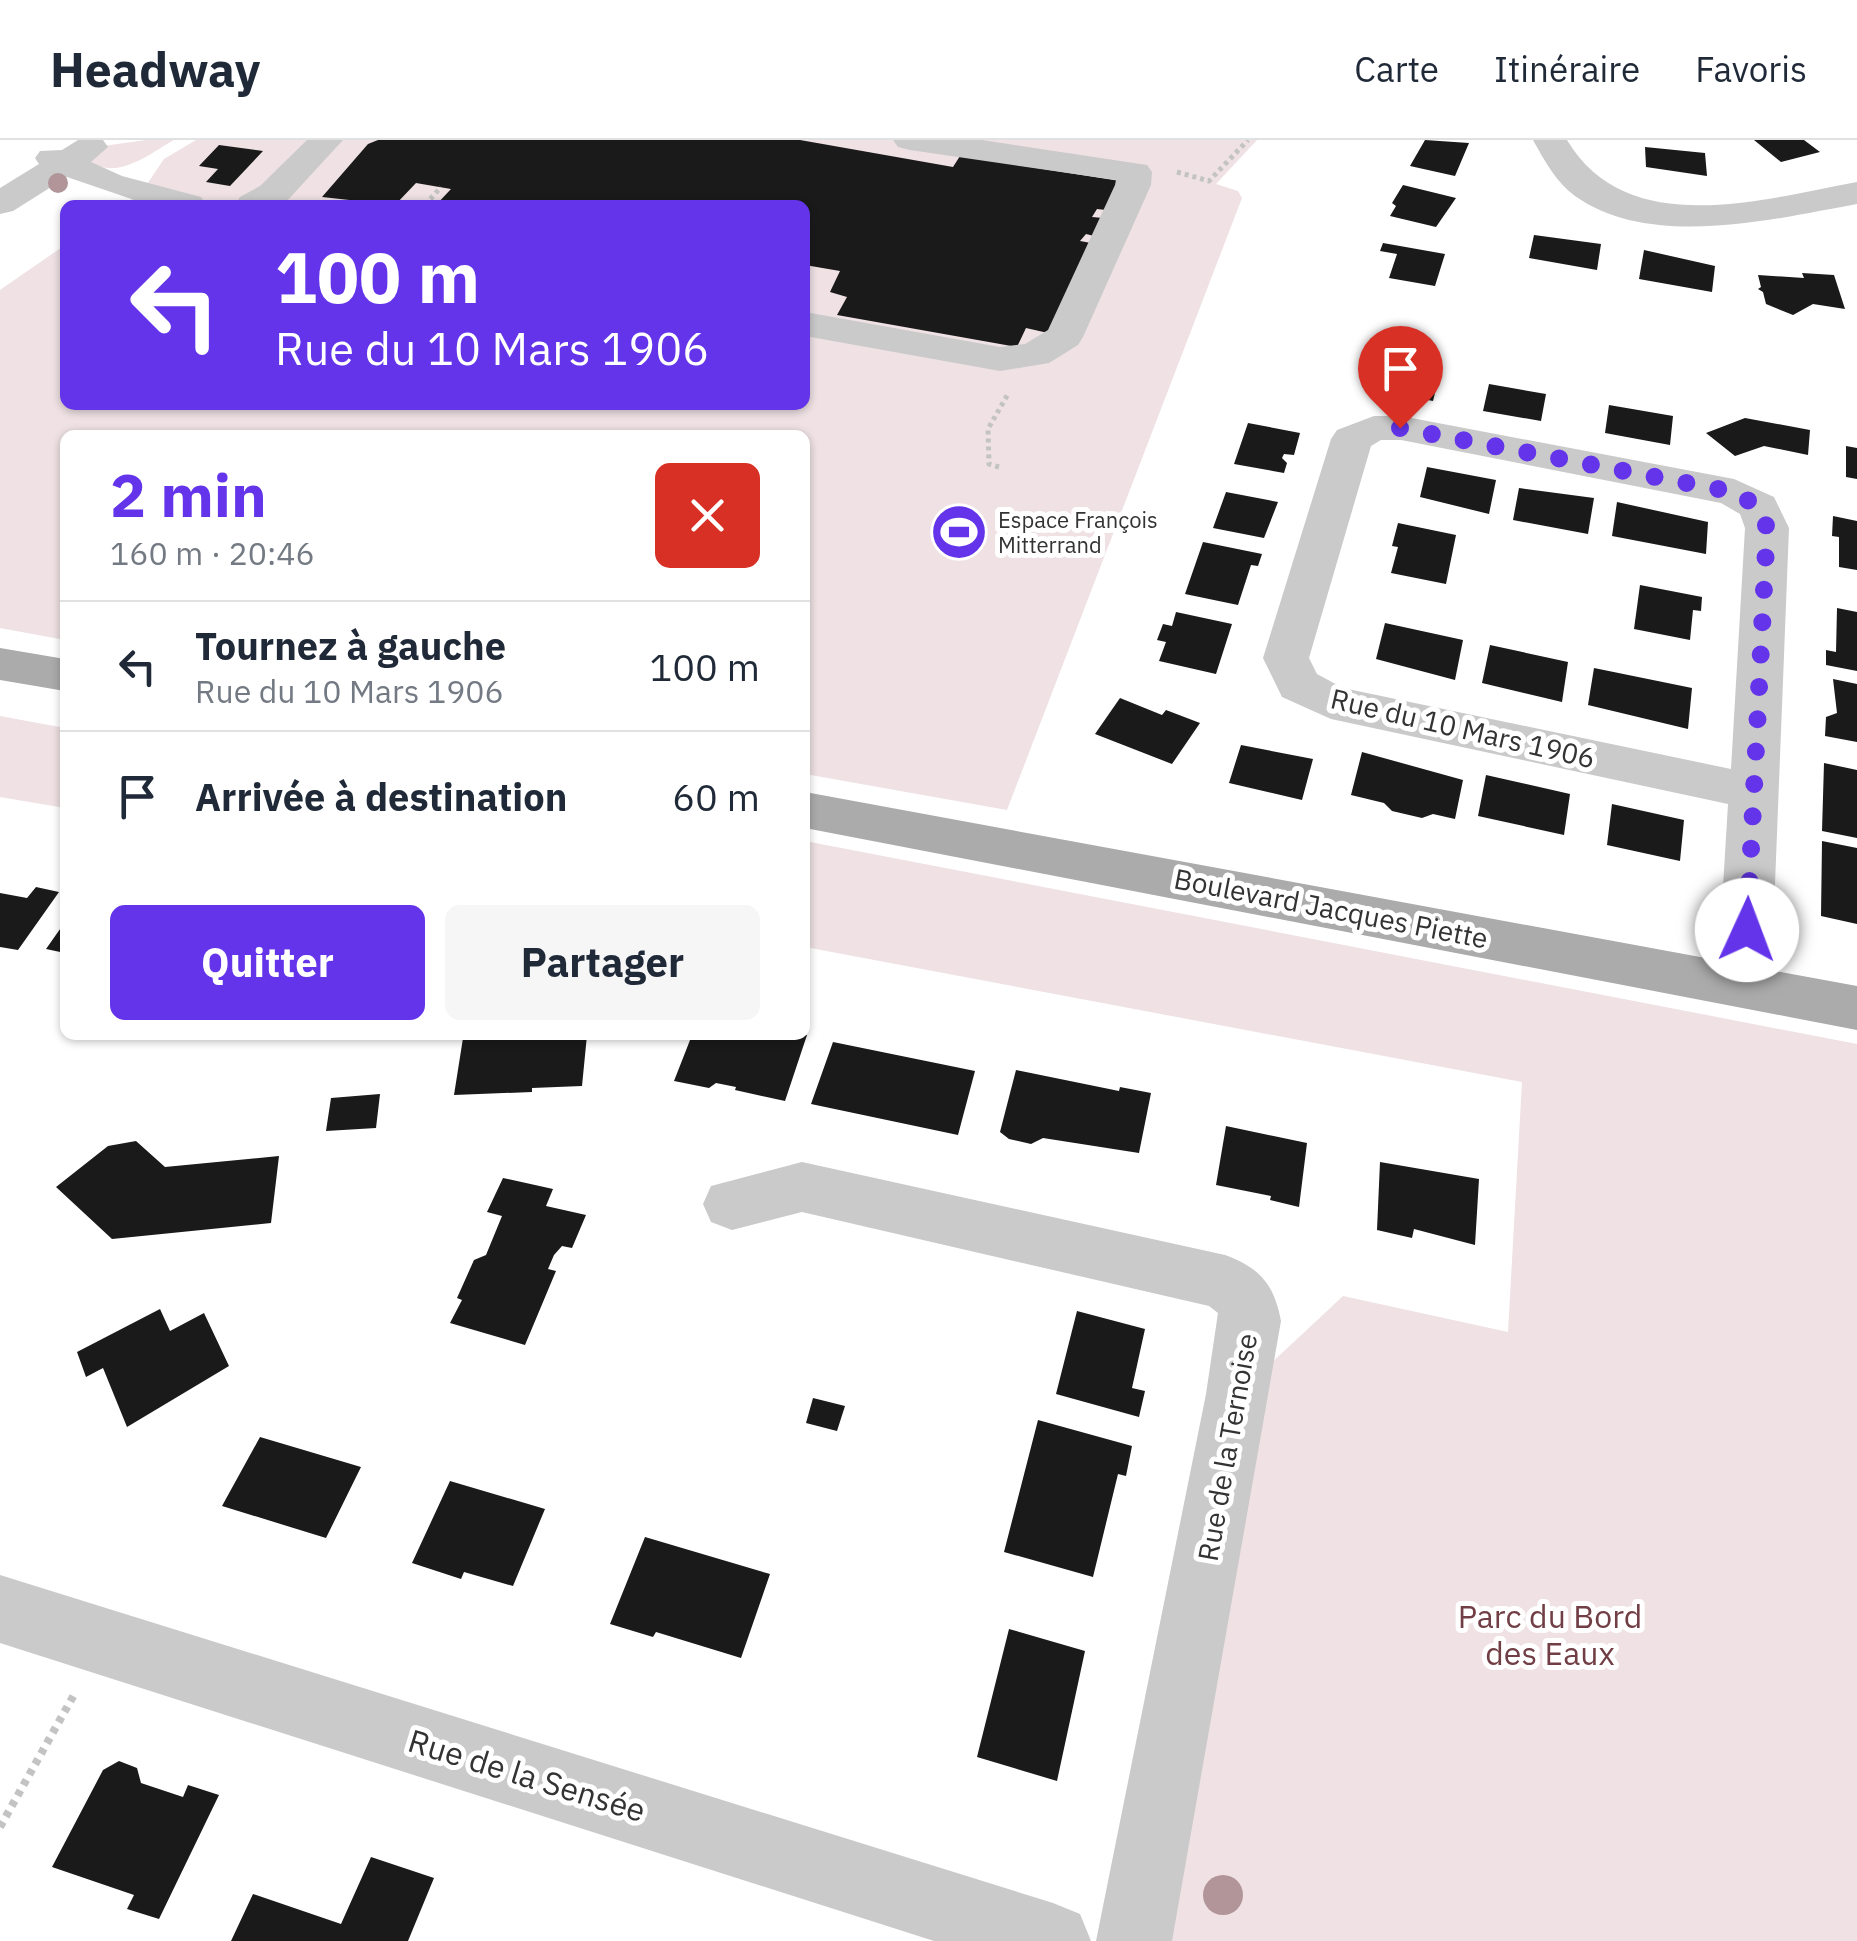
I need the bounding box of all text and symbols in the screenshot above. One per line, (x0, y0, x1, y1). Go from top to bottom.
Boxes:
text: Headway (50, 38, 260, 100)
text: Carte (1354, 46, 1439, 92)
text: Itinéraire (1494, 46, 1640, 92)
text: Favoris (1695, 46, 1807, 92)
text: 100 m (275, 231, 480, 322)
icon: left (110, 240, 240, 370)
text: Rue du 10 Mars 1906 (275, 319, 709, 377)
pin (1358, 326, 1443, 429)
icon: arrive (1373, 341, 1428, 396)
text: 2 min (110, 455, 267, 534)
button: close (655, 463, 760, 568)
sports icon: Espace François Mitterrand (929, 502, 989, 562)
place label: Espace François Mitterrand (998, 505, 1158, 559)
text: 160 m · 20:46 (110, 532, 315, 574)
text: Tournez à gauche (195, 621, 506, 670)
icon: left (110, 639, 165, 694)
text: 100 m (649, 642, 760, 691)
text: Rue du 10 Mars 1906 (195, 670, 504, 712)
street label: Rue du 10 Mars 1906 (1327, 680, 1599, 776)
icon: arrive (110, 769, 165, 824)
text: Arrivée à destination (195, 772, 567, 821)
text: 60 m (672, 772, 760, 821)
street label: Boulevard Jacques Piette (1171, 859, 1491, 957)
position arrow (1695, 878, 1799, 982)
button: Quitter (110, 905, 425, 1020)
button: Partager (445, 905, 760, 1020)
street label: Rue de la Ternoise (1189, 1330, 1265, 1564)
park label: Parc du Bord des Eaux (1458, 1595, 1642, 1674)
street label: Rue de la Sensée (403, 1719, 651, 1831)

